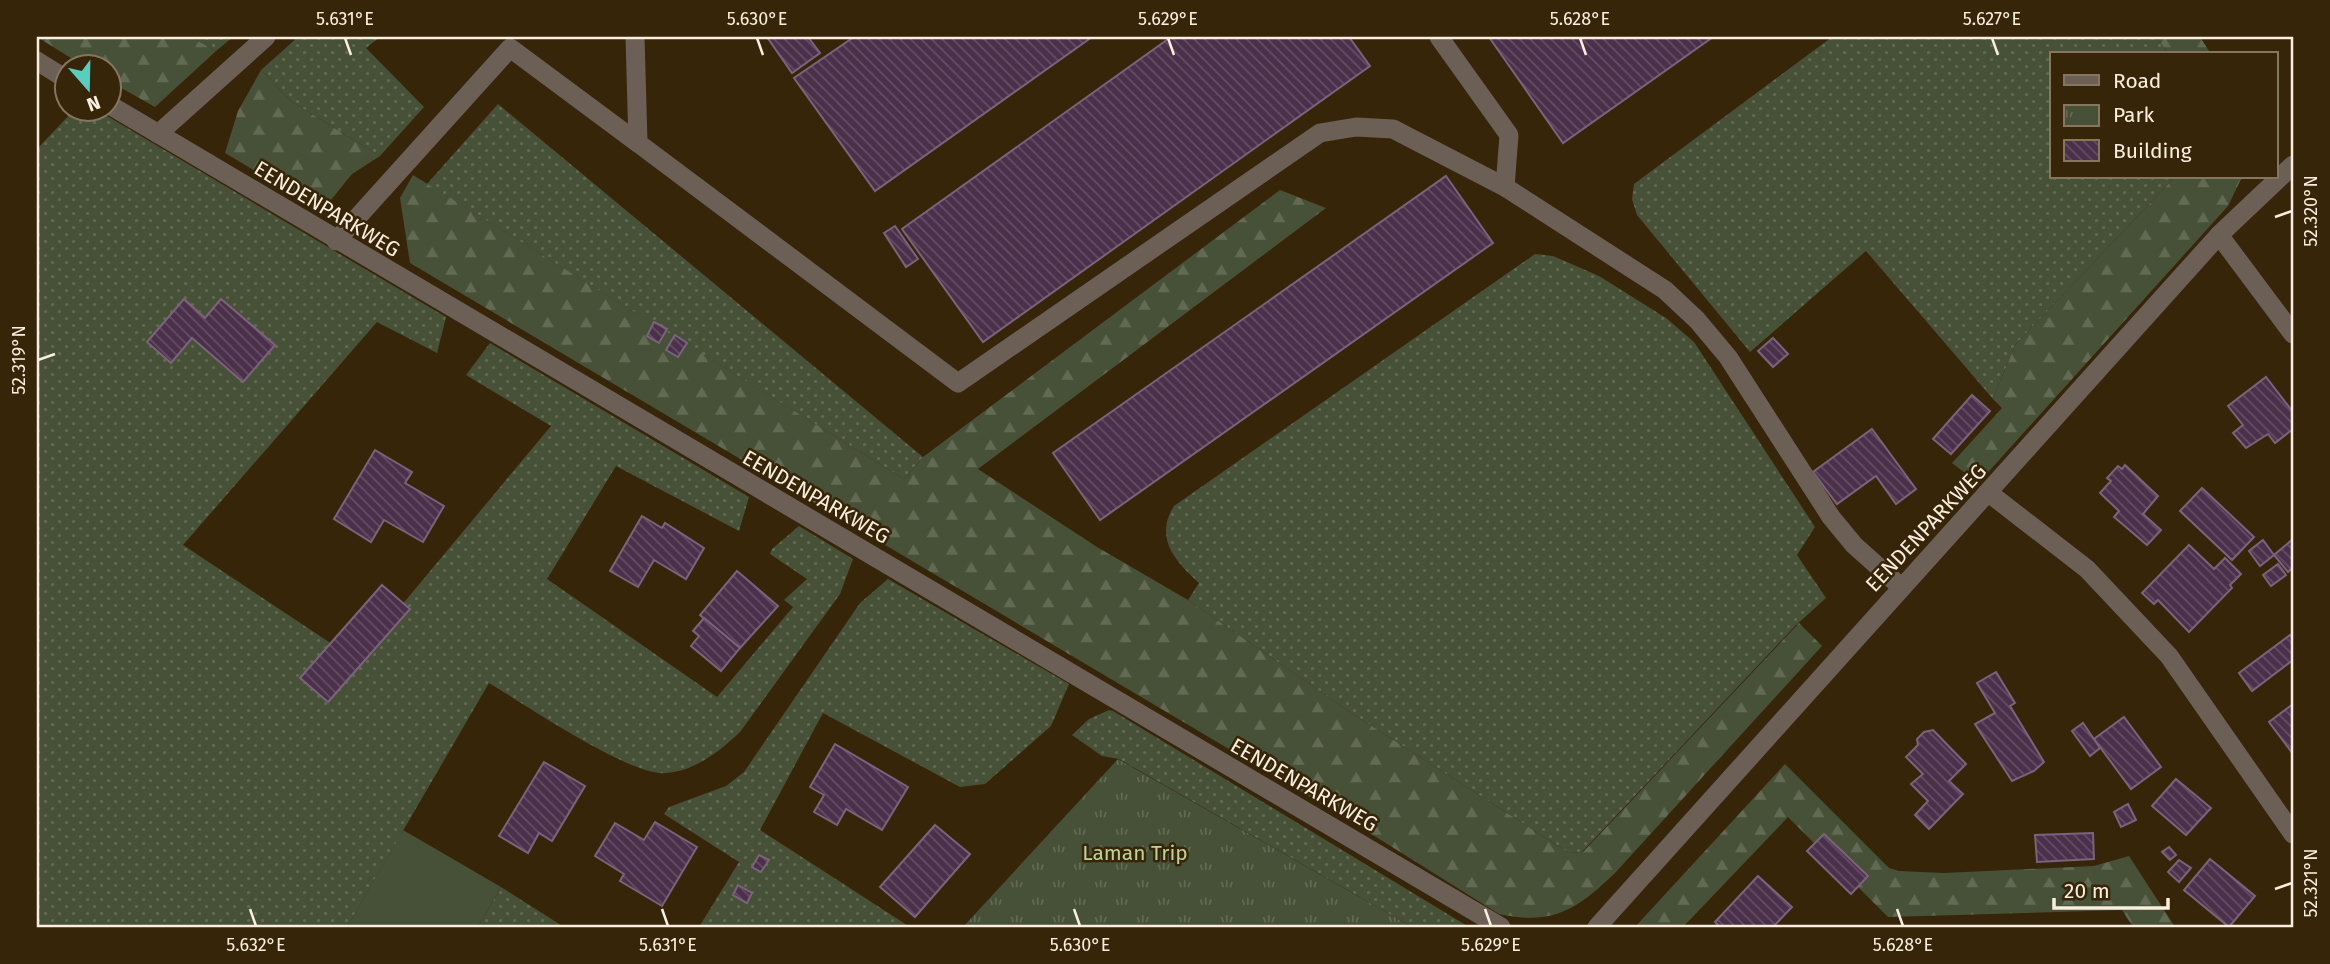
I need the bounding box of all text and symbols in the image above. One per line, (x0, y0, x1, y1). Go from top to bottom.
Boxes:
text: 5.631°E (316, 8, 374, 30)
text: 5.630°E (727, 8, 787, 30)
text: 5.629°E (1138, 8, 1198, 30)
text: 5.628°E (1550, 8, 1610, 30)
text: 5.627°E (1963, 8, 2021, 30)
north arrow (52, 52, 122, 122)
legend (2050, 52, 2278, 178)
text: Road (2113, 68, 2161, 94)
text: N (84, 91, 104, 116)
text: Park (2113, 102, 2155, 128)
text: Building (2113, 138, 2192, 164)
street label: EENDENPARKWEG (249, 155, 405, 263)
text: 52.320°N (2300, 175, 2322, 247)
text: 52.319°N (8, 325, 30, 395)
street label: EENDENPARKWEG (738, 444, 894, 550)
street label: EENDENPARKWEG (1860, 459, 1992, 597)
street label: EENDENPARKWEG (1226, 732, 1382, 838)
park label: Laman Trip (1082, 840, 1188, 866)
text: 52.321°N (2300, 849, 2322, 917)
scale bar (2054, 866, 2167, 910)
text: 20 m (2064, 878, 2110, 904)
text: 5.632°E (226, 934, 286, 956)
text: 5.631°E (639, 934, 697, 956)
text: 5.630°E (1050, 934, 1110, 956)
text: 5.629°E (1461, 934, 1521, 956)
text: 5.628°E (1873, 934, 1933, 956)

